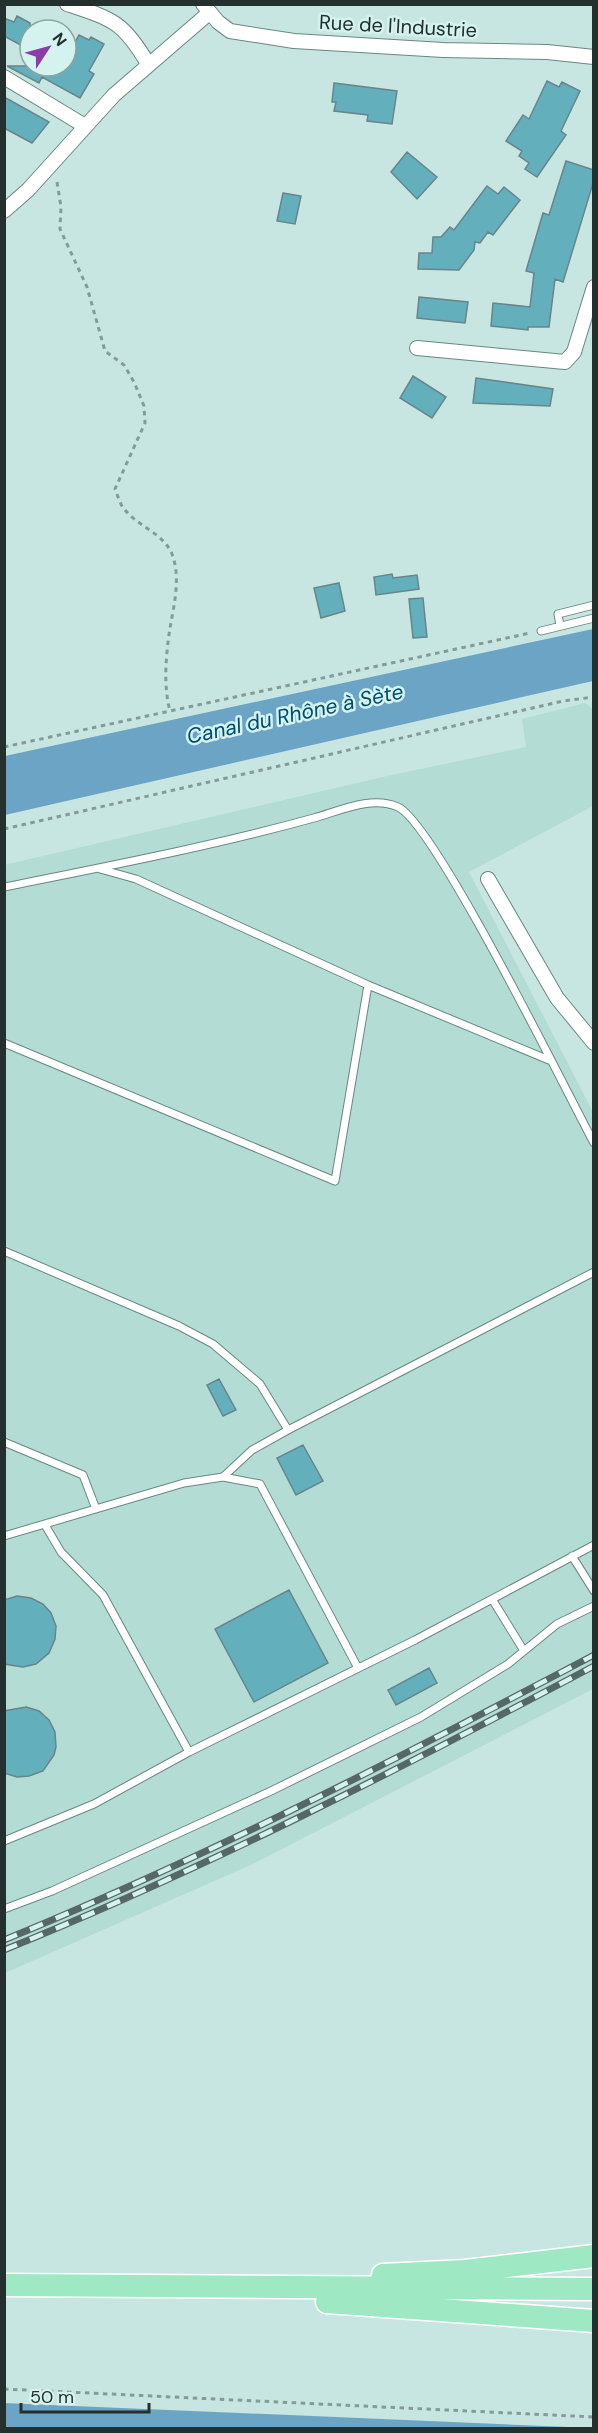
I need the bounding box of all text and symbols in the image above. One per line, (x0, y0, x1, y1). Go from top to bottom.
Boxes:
street label: Rue de l'Industrie (318, 9, 478, 43)
north arrow (18, 18, 78, 78)
text: N (48, 29, 72, 50)
water label: Canal du Rhône à Sète (184, 677, 406, 751)
scale bar (21, 2376, 148, 2414)
text: 50 m (30, 2385, 74, 2409)

